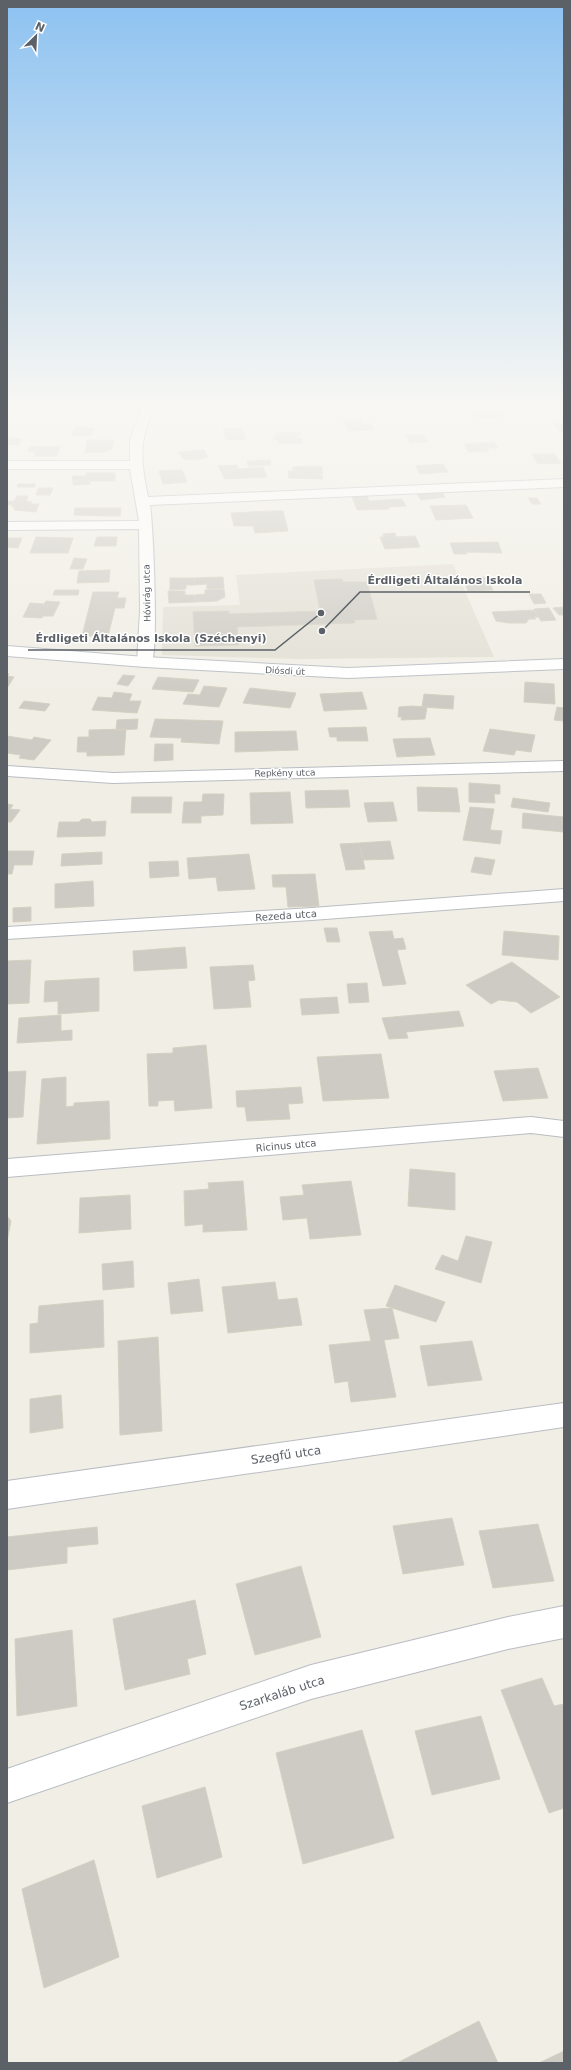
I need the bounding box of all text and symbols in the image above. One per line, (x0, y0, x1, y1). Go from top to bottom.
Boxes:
north arrow (16, 16, 56, 56)
text: N (33, 20, 47, 35)
street label: Hóvirág utca (141, 564, 153, 622)
callout: Érdligeti Általános Iskola (360, 569, 530, 592)
text: Érdligeti Általános Iskola (368, 574, 522, 587)
callout: Érdligeti Általános Iskola (Széchenyi) (28, 627, 275, 650)
text: Érdligeti Általános Iskola (Széchenyi) (35, 632, 267, 645)
street label: Diósdi út (265, 665, 306, 677)
street label: Repkény utca (254, 767, 316, 779)
street label: Rezeda utca (255, 908, 317, 923)
street label: Ricinus utca (255, 1137, 317, 1154)
street label: Szegfű utca (250, 1443, 322, 1467)
street label: Szarkaláb utca (238, 1673, 326, 1713)

